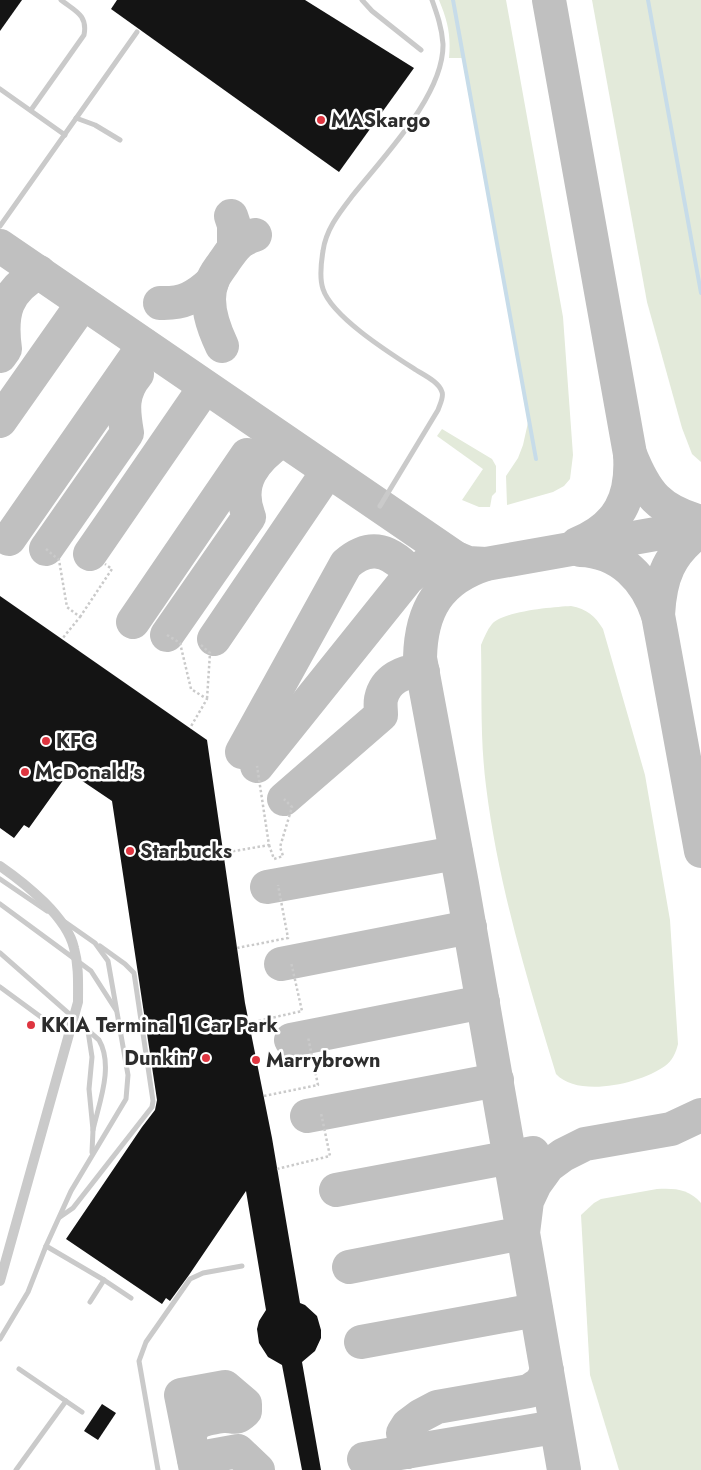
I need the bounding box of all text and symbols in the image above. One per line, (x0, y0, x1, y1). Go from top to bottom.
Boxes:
place label: MASkargo (331, 106, 430, 135)
marker: MASkargo (315, 114, 327, 126)
place label: KFC (56, 727, 95, 756)
marker: KFC (40, 735, 52, 747)
place label: McDonald's (35, 758, 142, 787)
marker: McDonald's (19, 766, 31, 778)
place label: Starbucks (140, 837, 232, 866)
marker: Starbucks (124, 845, 136, 857)
place label: KKIA Terminal 1 Car Park (41, 1011, 279, 1040)
marker: KKIA Terminal 1 Car Park (25, 1019, 37, 1031)
place label: Dunkin' (124, 1044, 196, 1073)
place label: Marrybrown (266, 1046, 381, 1075)
marker: Dunkin' (200, 1052, 212, 1064)
marker: Marrybrown (250, 1054, 262, 1066)

